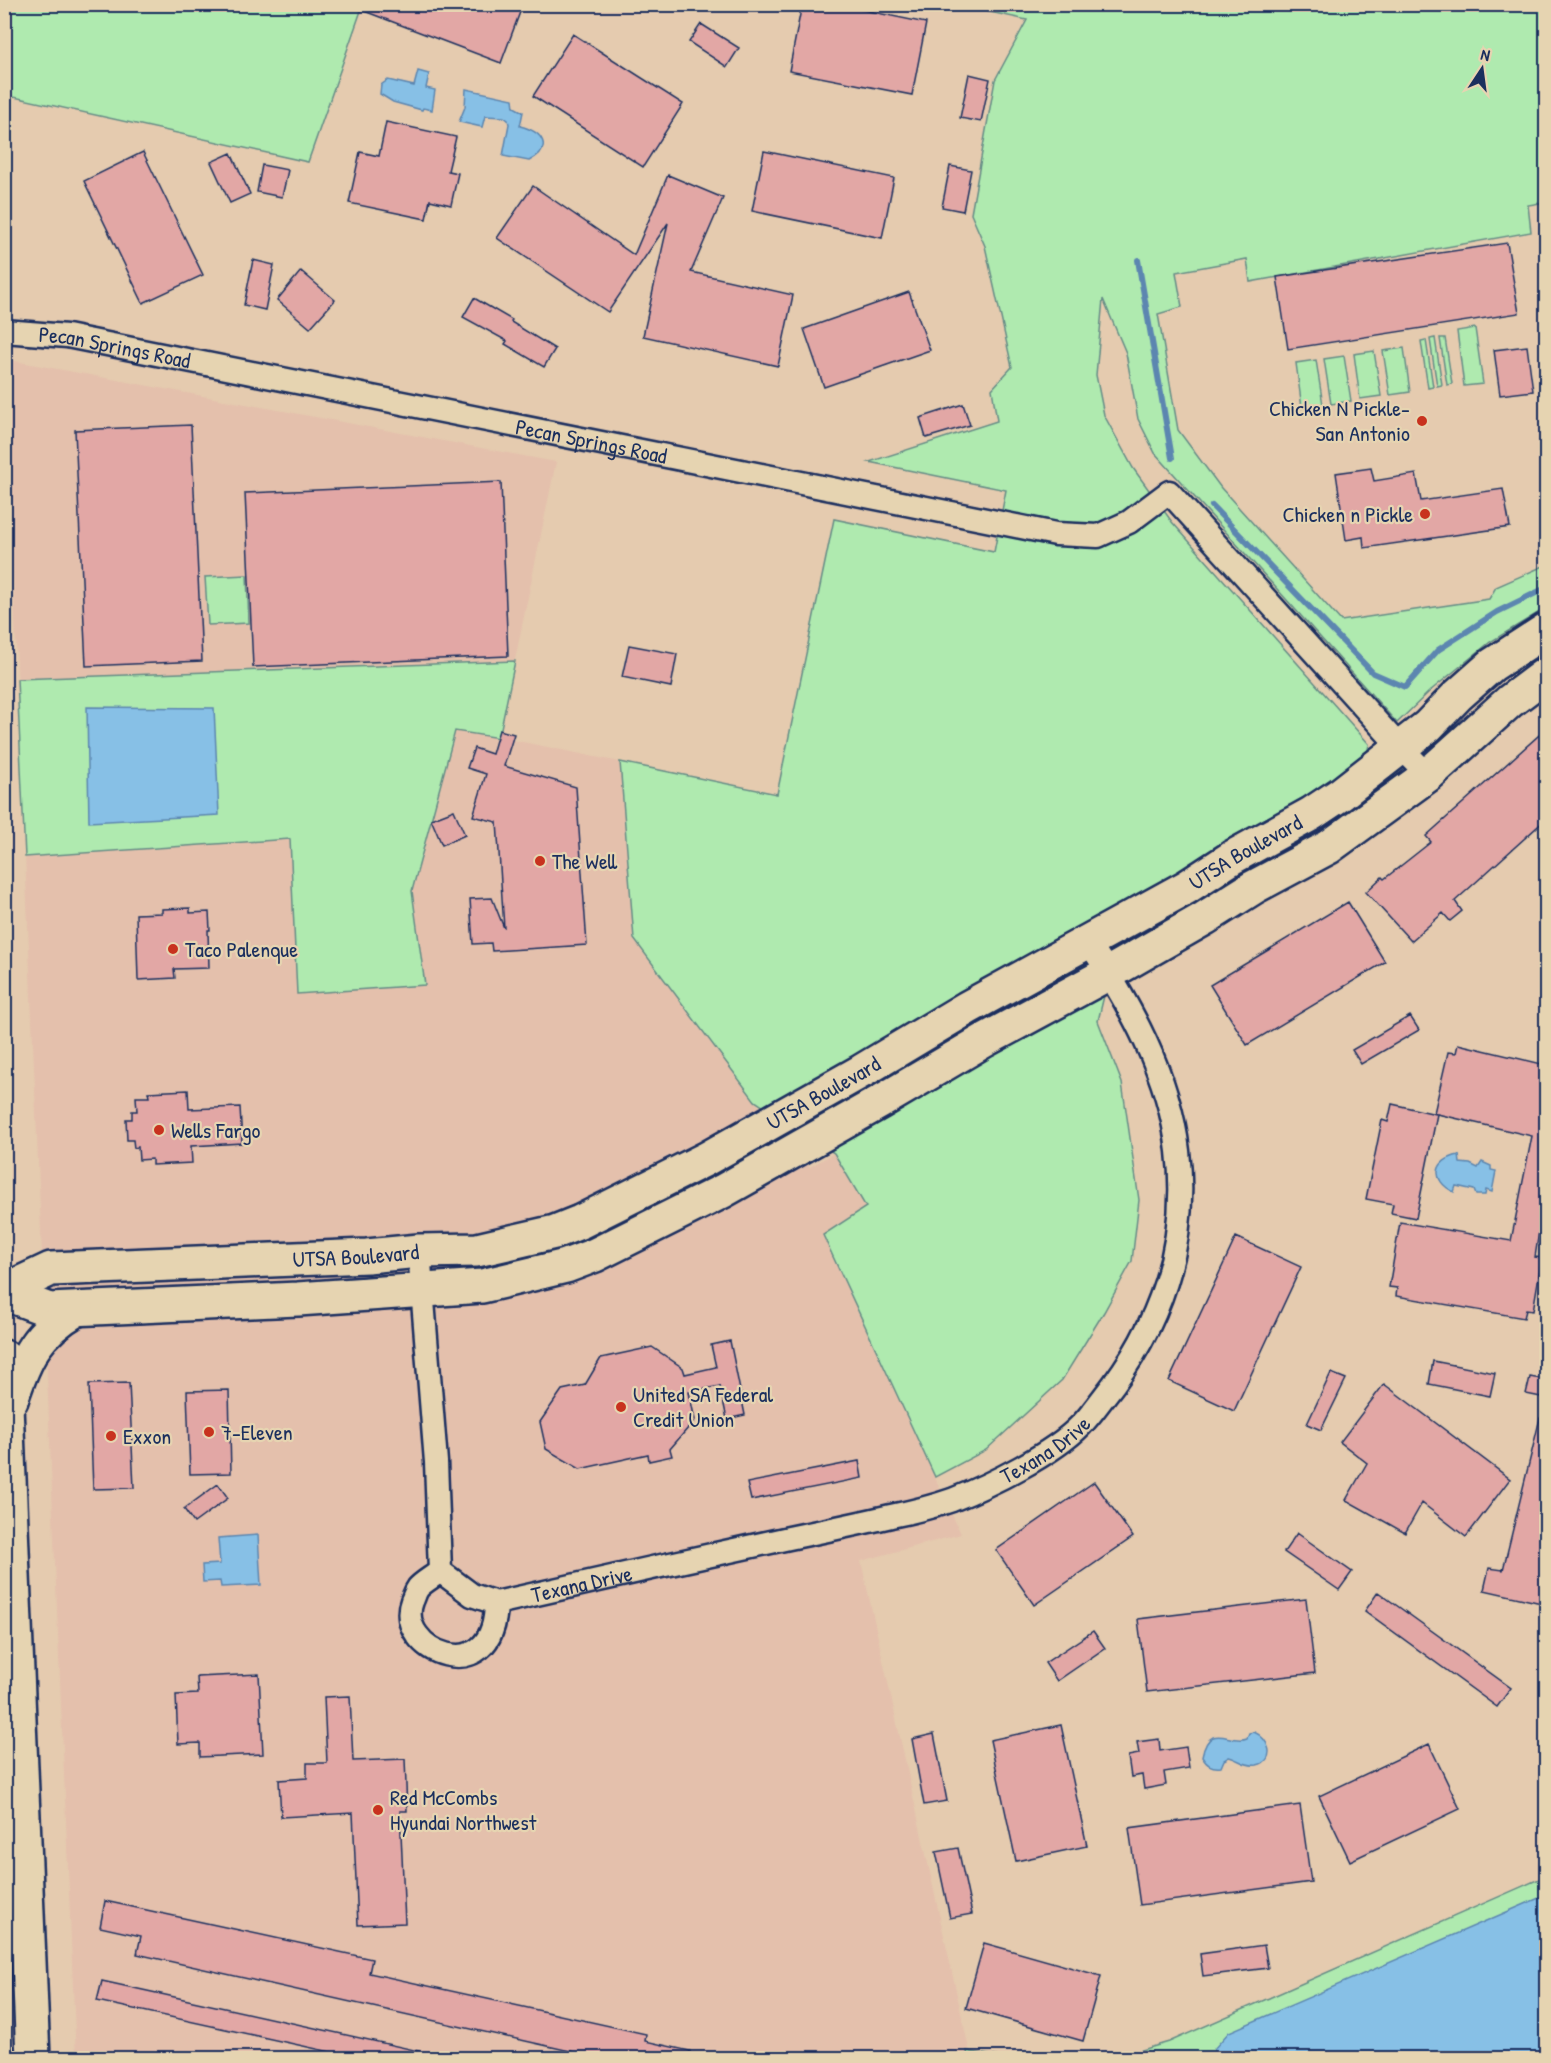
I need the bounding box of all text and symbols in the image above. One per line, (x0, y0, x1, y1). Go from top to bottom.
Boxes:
north arrow (1452, 39, 1512, 99)
text: N (1479, 43, 1492, 66)
street label: Pecan Springs Road (38, 319, 194, 375)
place label: Chicken N Pickle- San Antonio (1269, 393, 1410, 448)
street label: Pecan Springs Road (513, 411, 670, 471)
marker: Chicken N Pickle- San Antonio (1415, 414, 1429, 428)
place label: Chicken n Pickle (1283, 499, 1413, 529)
marker: Chicken n Pickle (1418, 507, 1432, 521)
street label: UTSA Boulevard (1183, 807, 1307, 897)
place label: The Well (552, 846, 618, 876)
marker: The Well (533, 854, 547, 868)
place label: Taco Palenque (185, 934, 298, 964)
marker: Taco Palenque (166, 942, 180, 956)
street label: UTSA Boulevard (761, 1048, 886, 1137)
place label: Wells Fargo (171, 1115, 260, 1145)
marker: Wells Fargo (152, 1123, 166, 1137)
street label: UTSA Boulevard (292, 1236, 421, 1274)
place label: United SA Federal Credit Union (633, 1379, 773, 1434)
marker: United SA Federal Credit Union (614, 1400, 628, 1414)
street label: Texana Drive (995, 1409, 1097, 1491)
place label: 7-Eleven (221, 1417, 293, 1447)
place label: Exxon (123, 1421, 171, 1451)
marker: 7-Eleven (202, 1425, 216, 1439)
marker: Exxon (104, 1429, 118, 1443)
street label: Texana Drive (528, 1558, 635, 1610)
place label: Red McCombs Hyundai Northwest (390, 1782, 537, 1837)
marker: Red McCombs Hyundai Northwest (371, 1803, 385, 1817)

